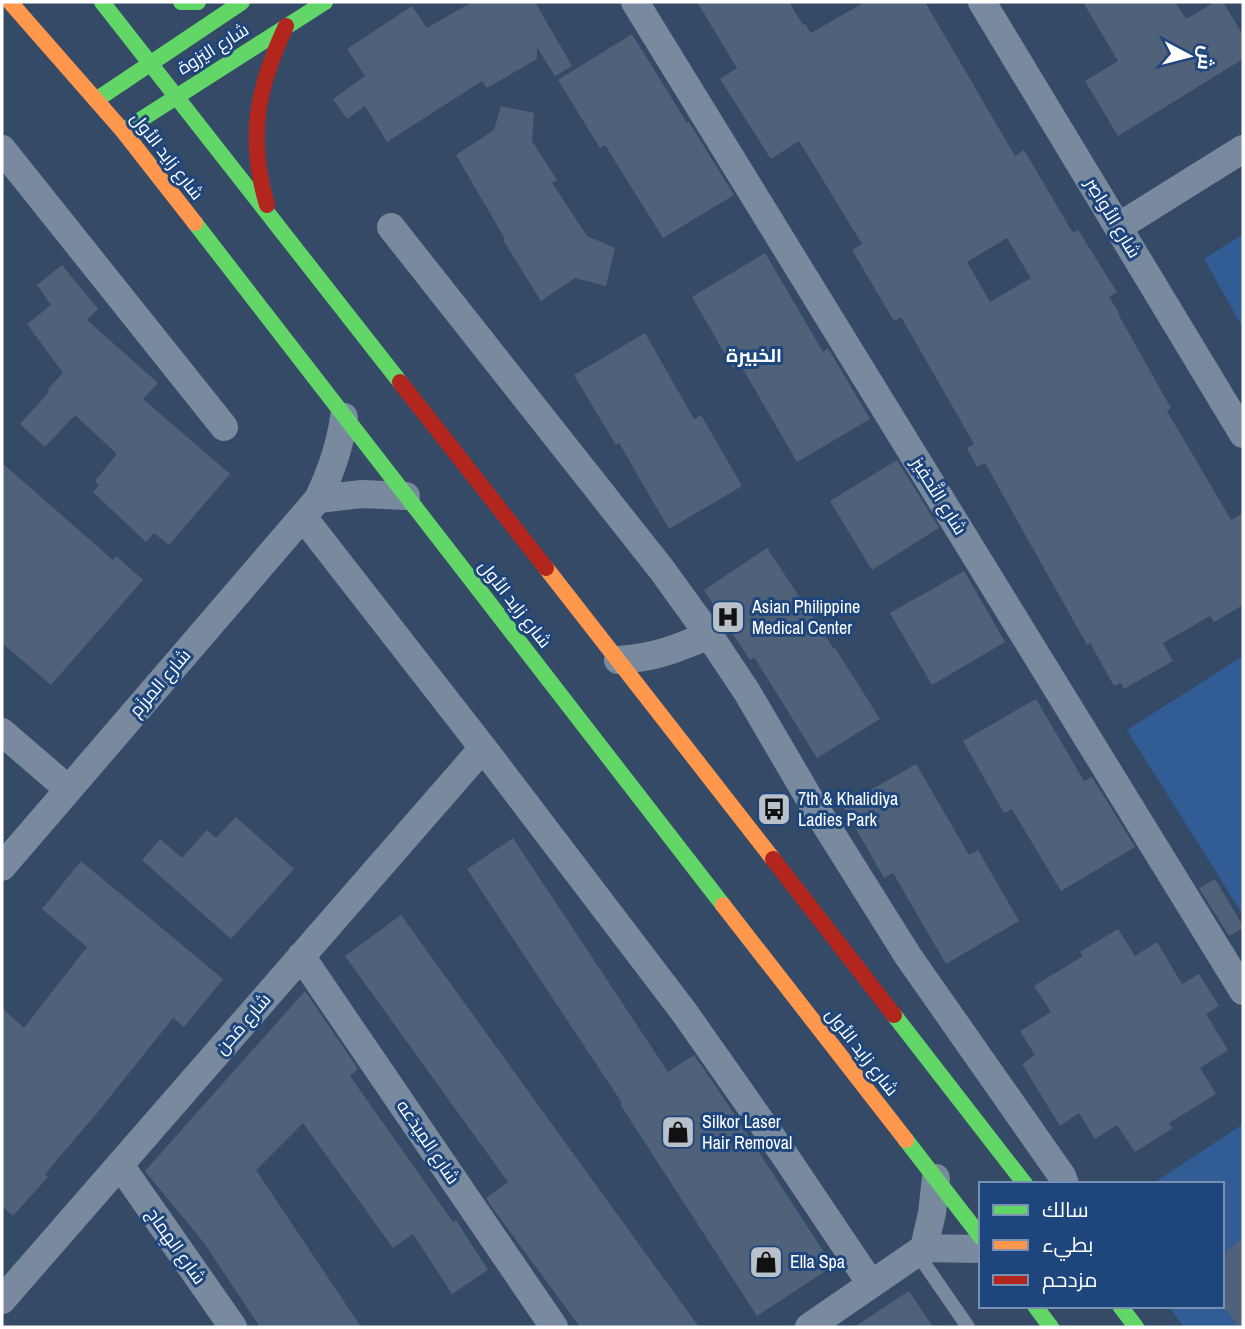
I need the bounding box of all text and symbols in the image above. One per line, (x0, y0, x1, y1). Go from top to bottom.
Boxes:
street label: شارع اليَزوة (172, 17, 253, 80)
north arrow (1154, 21, 1224, 91)
text: ش (1191, 44, 1220, 72)
street label: شارع زايد الأول (125, 106, 210, 205)
street label: شارع الأواصِر (1079, 172, 1147, 263)
district label: الخبيرة (726, 342, 782, 368)
street label: شارع التَّحفِيز (905, 451, 973, 539)
street label: شارع زايد الأول (473, 554, 558, 653)
place label: Asian Philippine Medical Center (751, 594, 860, 640)
hospital icon: Asian Philippine Medical Center (709, 598, 747, 636)
street label: شارع المِرزَم (123, 643, 196, 722)
place label: 7th & Khalidiya Ladies Park (798, 786, 898, 832)
bus stop icon: 7th & Khalidiya Ladies Park (755, 790, 793, 828)
street label: شارع مَحن (209, 988, 276, 1060)
street label: شارع زايد الأول (820, 1002, 905, 1101)
street label: شارع المِيدَعه (391, 1095, 466, 1189)
place label: Silkor Laser Hair Removal (702, 1109, 792, 1155)
shop icon: Silkor Laser Hair Removal (659, 1113, 697, 1151)
legend (979, 1182, 1224, 1308)
text: سالك (1042, 1195, 1089, 1224)
street label: شارع الهِماج (140, 1202, 212, 1290)
text: بطيء (1042, 1230, 1093, 1261)
shop icon: Ella Spa (747, 1243, 785, 1281)
place label: Ella Spa (790, 1249, 845, 1274)
text: مزدحم (1042, 1265, 1097, 1294)

